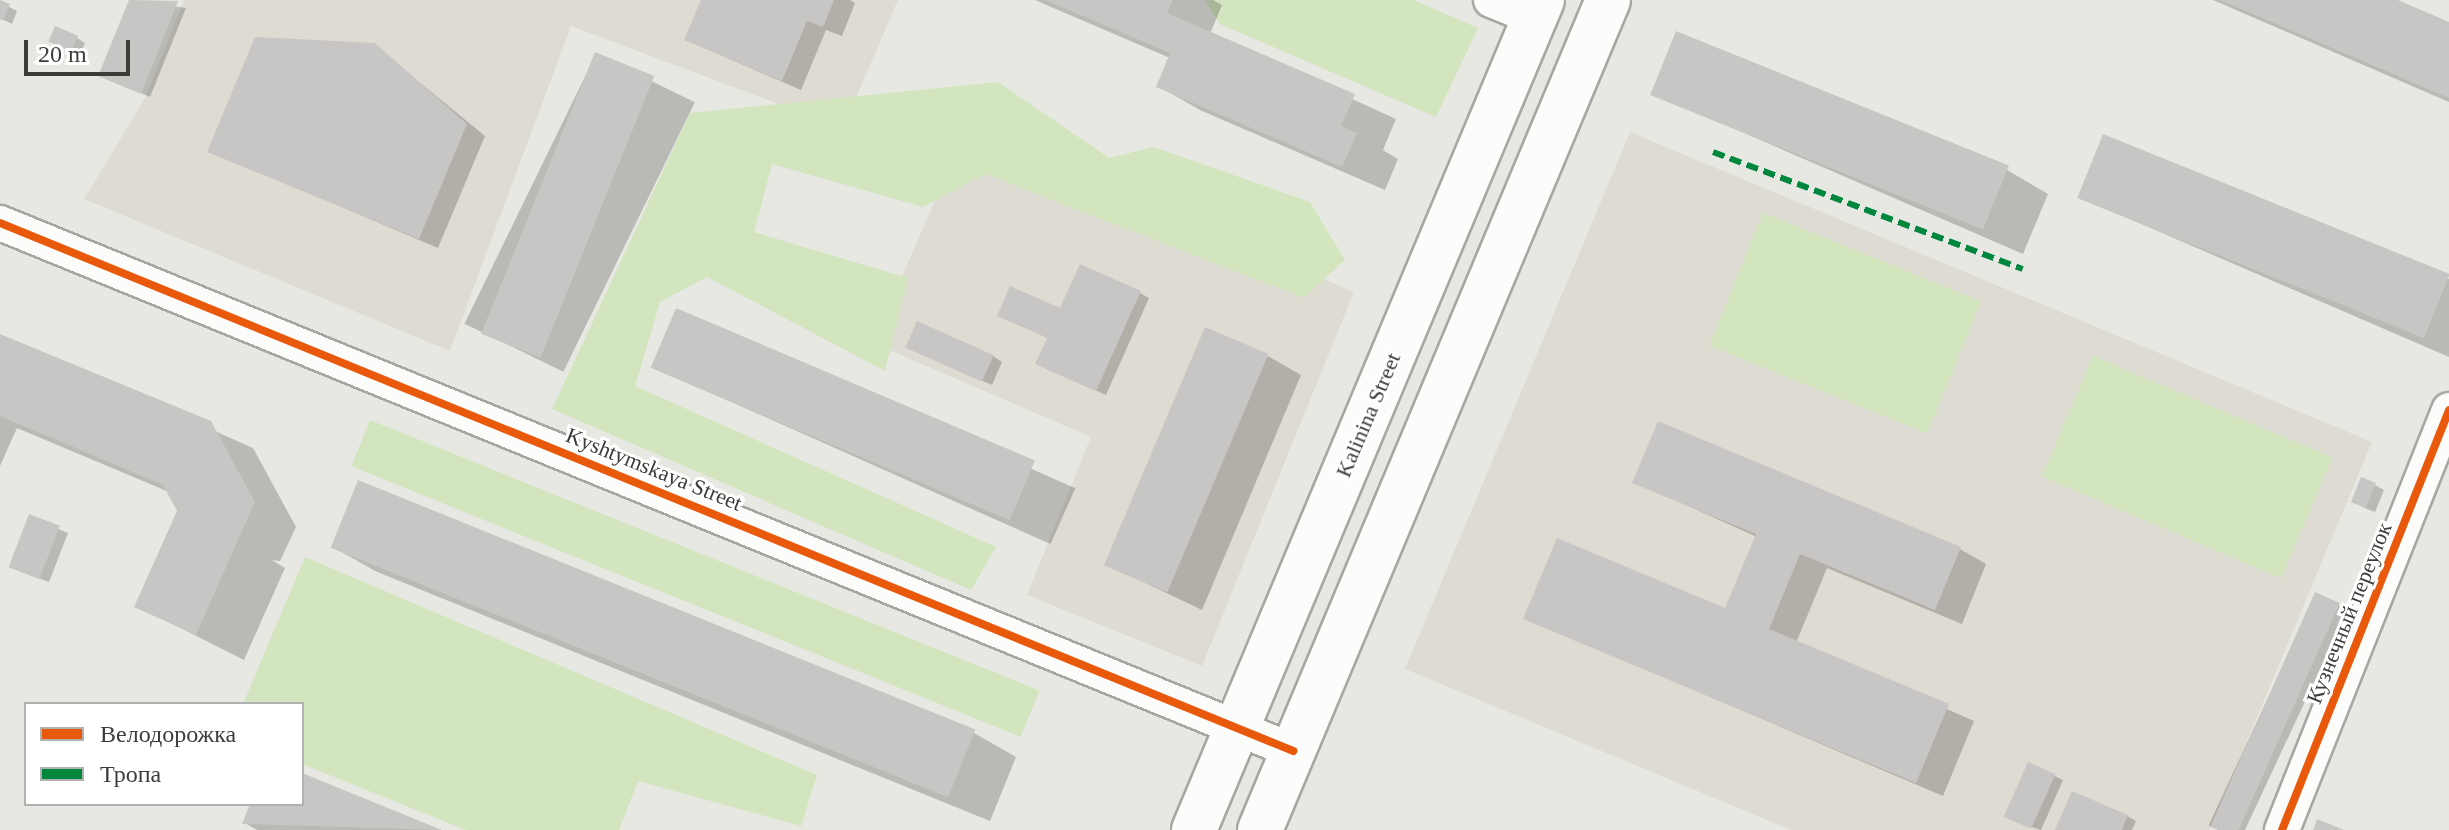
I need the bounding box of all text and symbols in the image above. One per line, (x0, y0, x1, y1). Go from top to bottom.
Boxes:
scale bar (28, 24, 134, 74)
text: 20 m (38, 41, 87, 67)
street label: Kalinina Street (1330, 349, 1406, 481)
street label: Kyshtymskaya Street (562, 422, 746, 516)
street label: Кузнечный переулок (2301, 519, 2397, 707)
legend (24, 702, 304, 806)
text: Велодорожка (100, 721, 236, 747)
text: Тропа (100, 761, 161, 787)

